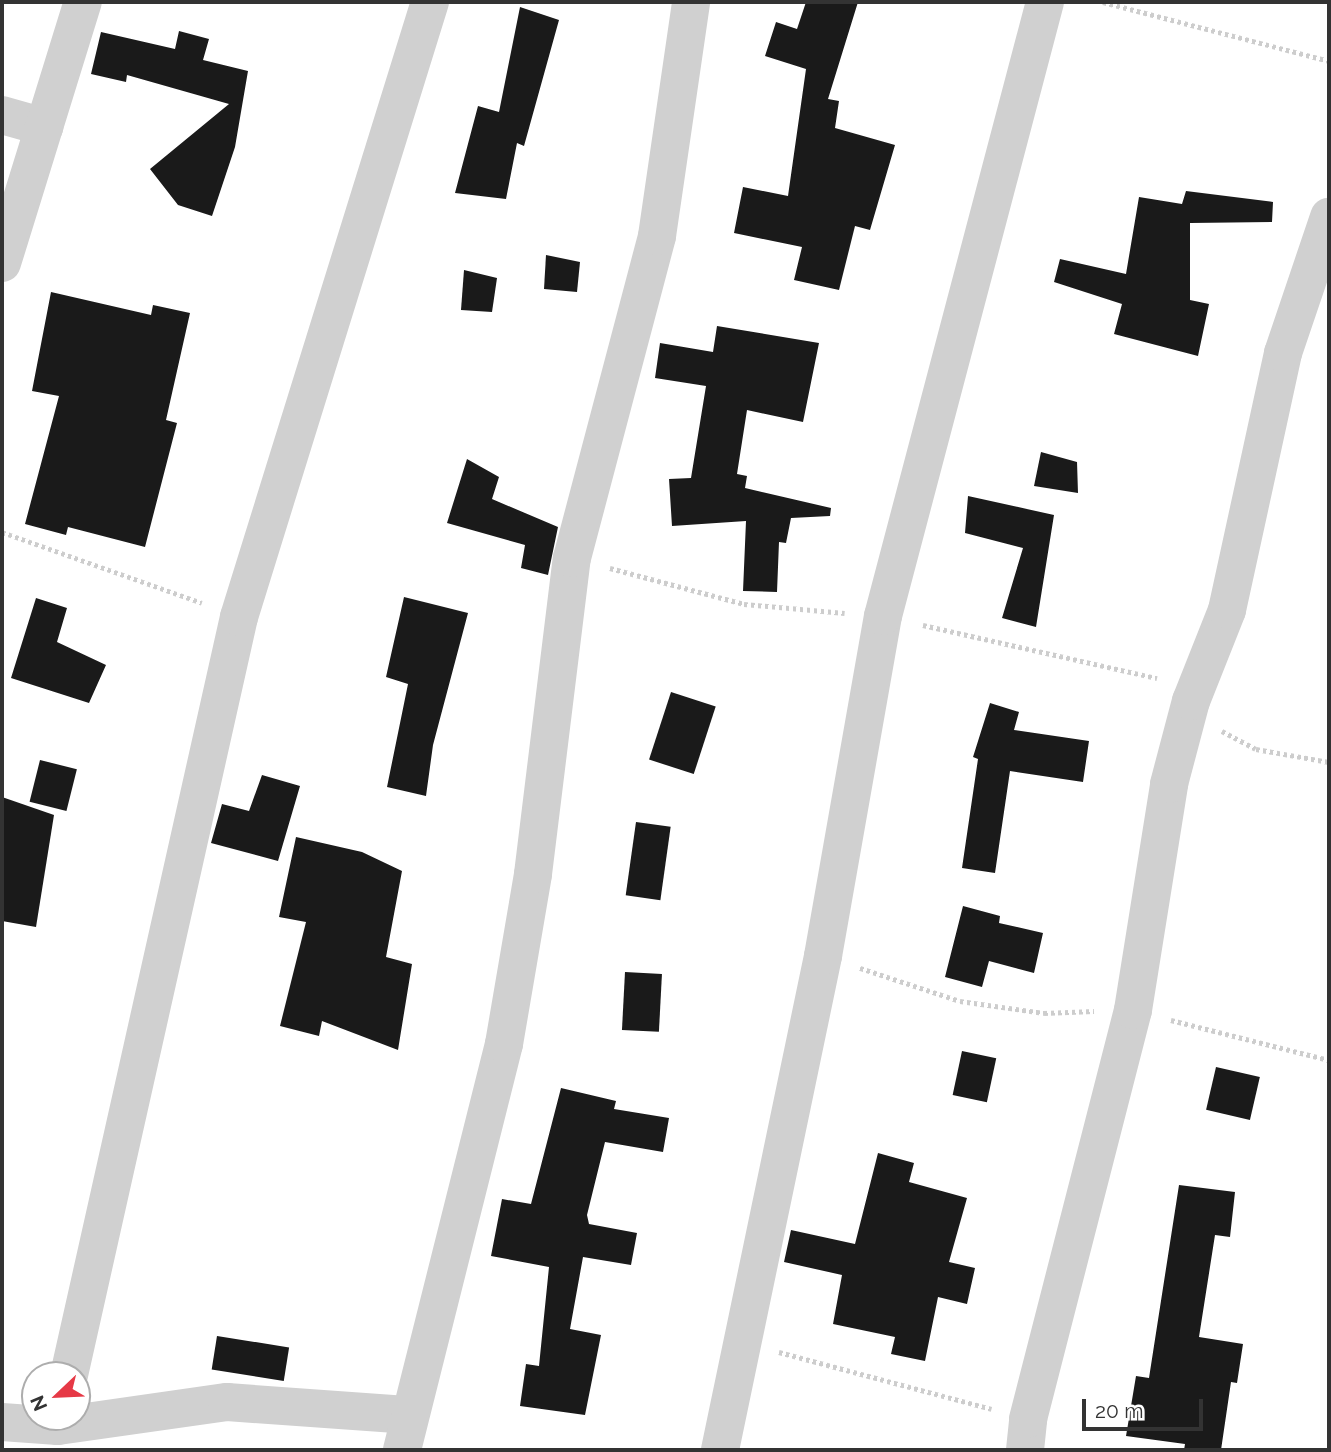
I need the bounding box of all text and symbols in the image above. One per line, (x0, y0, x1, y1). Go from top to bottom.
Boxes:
north arrow (21, 1361, 91, 1431)
scale bar (1086, 1386, 1207, 1430)
text: N (26, 1392, 51, 1414)
text: 20 m (1095, 1398, 1143, 1423)

